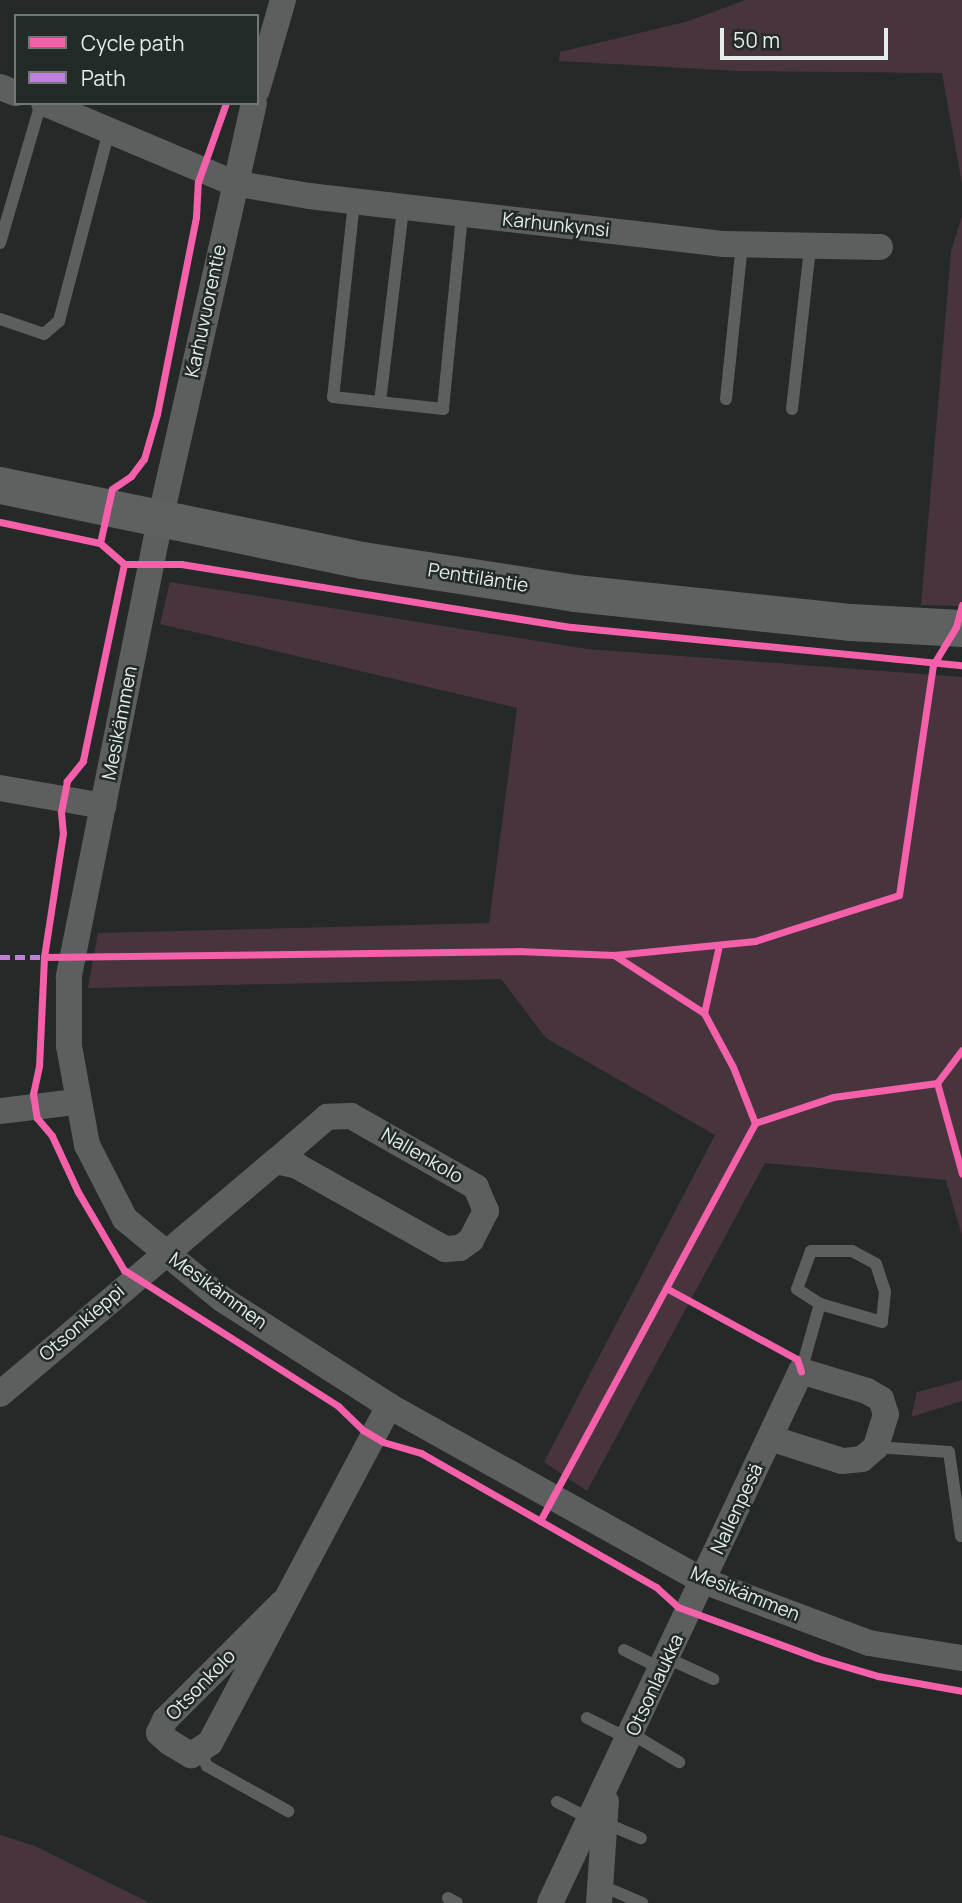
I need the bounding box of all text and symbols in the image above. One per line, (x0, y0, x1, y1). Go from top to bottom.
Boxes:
legend (14, 14, 259, 105)
scale bar (724, 14, 892, 58)
text: 50 m (733, 26, 780, 54)
text: Cycle path (81, 29, 184, 57)
text: Path (81, 64, 126, 92)
street label: Karhunkynsi (501, 208, 611, 242)
street label: Karhuvuorentie (181, 242, 231, 380)
street label: Penttiläntie (426, 559, 530, 597)
street label: Mesikämmen (98, 664, 142, 782)
street label: Nallenkolo (377, 1123, 467, 1189)
street label: Mesikämmen (164, 1248, 272, 1334)
street label: Otsonkieppi (35, 1280, 129, 1366)
street label: Nallenpesä (706, 1460, 768, 1558)
street label: Mesikämmen (687, 1562, 803, 1626)
street label: Otsonlaukka (622, 1631, 688, 1739)
street label: Otsonkolo (162, 1645, 240, 1725)

